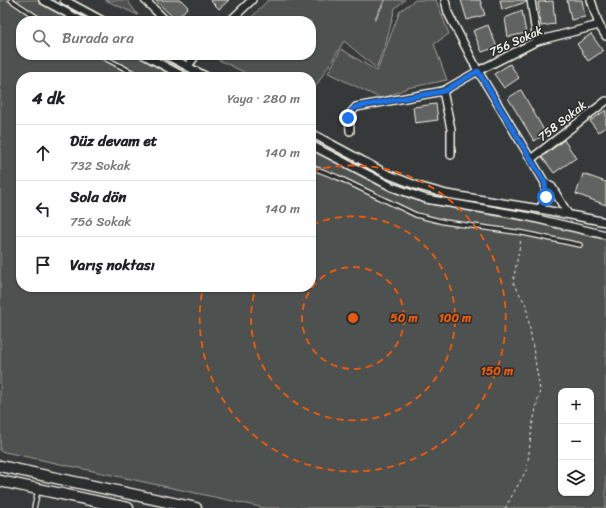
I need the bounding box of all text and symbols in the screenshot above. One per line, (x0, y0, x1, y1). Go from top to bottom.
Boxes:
search box (16, 16, 316, 60)
street label: 756 Sokak (486, 19, 547, 63)
text: Burada ara (62, 25, 134, 51)
icon: search (30, 27, 52, 49)
text: 4 dk (32, 83, 65, 113)
text: Yaya · 280 m (227, 87, 300, 110)
street label: 758 Sokak (533, 94, 592, 147)
route end (339, 109, 357, 127)
text: Düz devam et (70, 128, 157, 154)
text: 140 m (265, 141, 300, 164)
icon: ahead (32, 142, 54, 164)
text: 732 Sokak (70, 154, 131, 177)
text: Sola dön (70, 184, 126, 210)
route start (537, 188, 555, 206)
text: 140 m (265, 197, 300, 220)
icon: left (32, 198, 54, 220)
text: 756 Sokak (70, 210, 131, 233)
text: Varış noktası (70, 252, 155, 278)
icon: arrive (32, 254, 54, 276)
text: 50 m (390, 307, 418, 329)
text: 100 m (439, 307, 472, 329)
centre of rings (346, 311, 360, 325)
text: 150 m (481, 360, 514, 382)
map controls (558, 388, 594, 496)
button: + (558, 388, 594, 424)
button: − (558, 424, 594, 460)
button: layers (558, 460, 594, 496)

